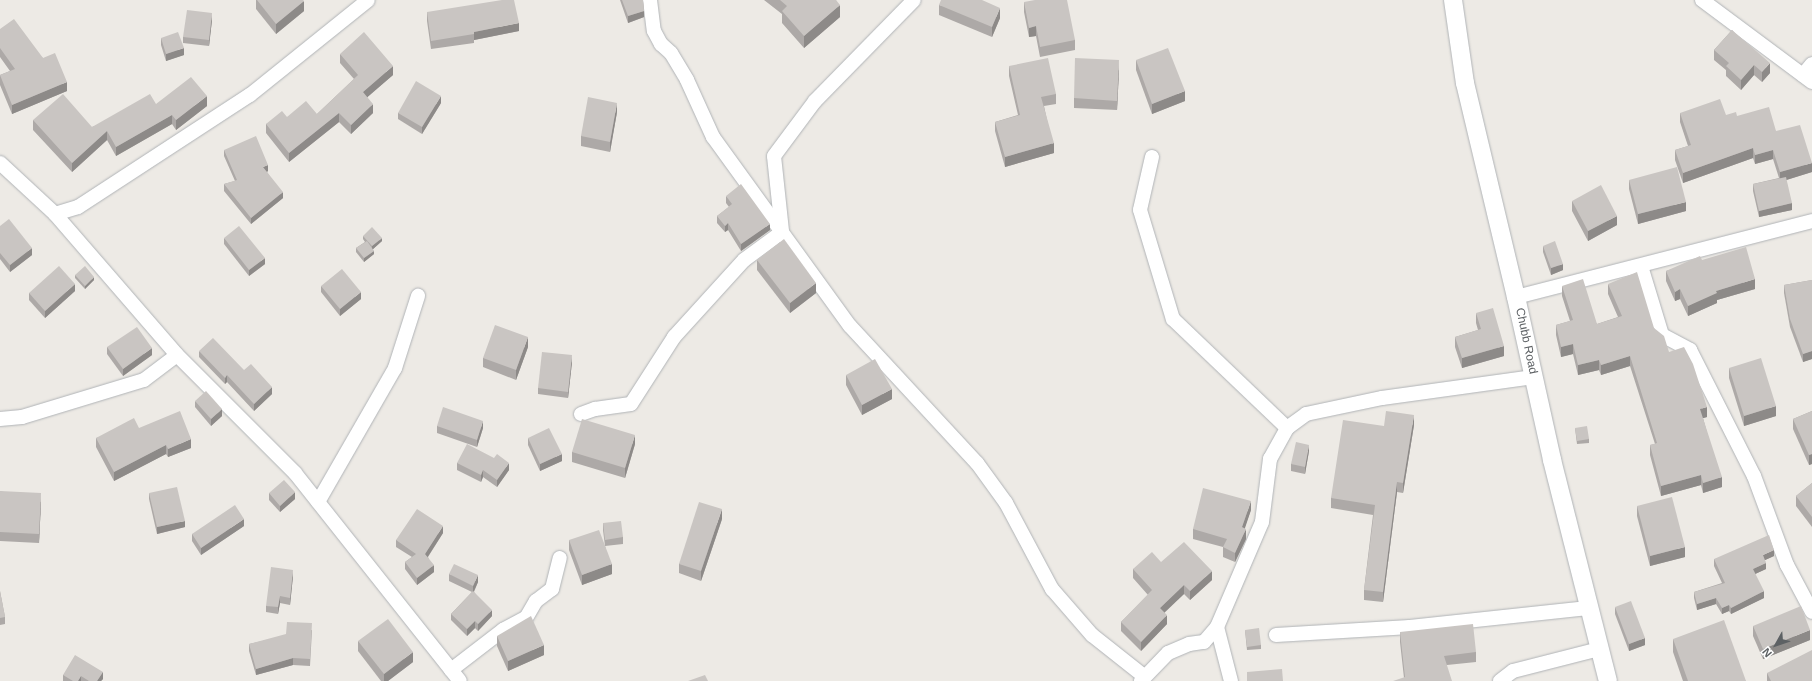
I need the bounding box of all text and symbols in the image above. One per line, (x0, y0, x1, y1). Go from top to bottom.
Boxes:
street label: Chubb Road (1512, 307, 1540, 375)
north arrow (1756, 625, 1796, 665)
text: N (1760, 646, 1774, 660)

